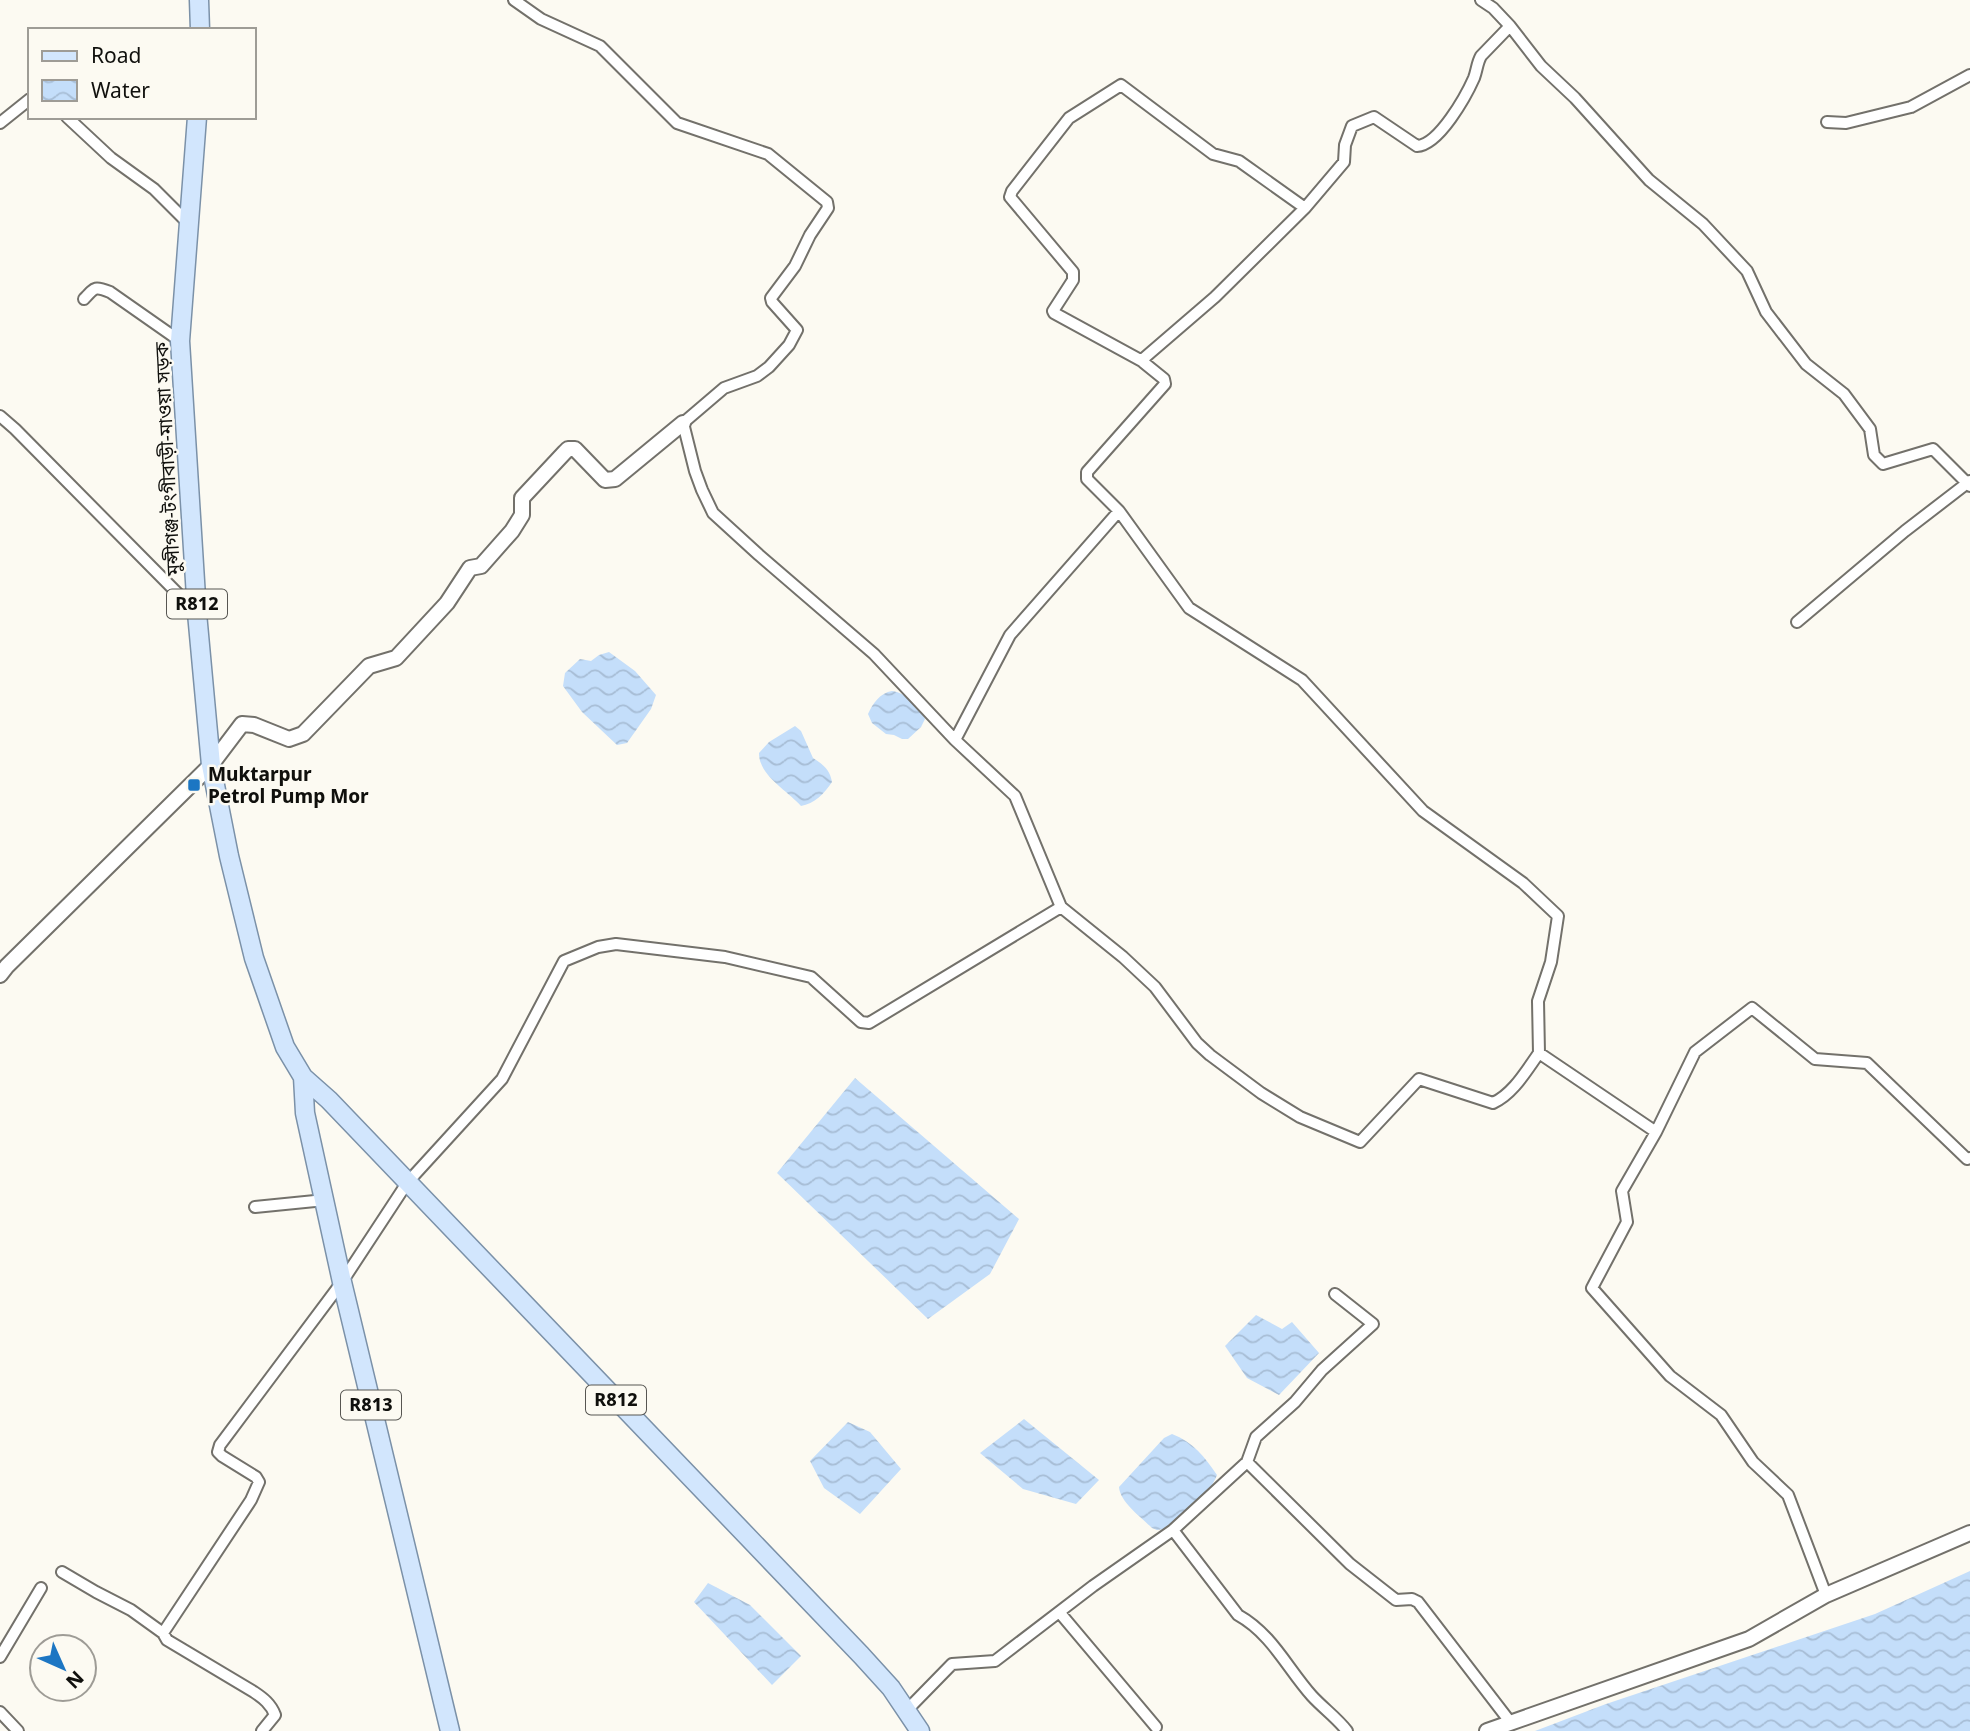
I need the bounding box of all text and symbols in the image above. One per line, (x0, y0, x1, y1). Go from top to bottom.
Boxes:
legend (28, 28, 256, 119)
text: Road (91, 44, 141, 72)
text: Water (91, 79, 150, 107)
street label: মুন্সীগঞ্জ-টংগীবাড়ী-মাওয়া সড়ক (150, 341, 188, 577)
road number: R812 (167, 590, 227, 618)
place label: Muktarpur Petrol Pump Mor (208, 764, 369, 811)
marker: Muktarpur Petrol Pump Mor (186, 777, 202, 793)
road number: R812 (586, 1386, 646, 1414)
road number: R813 (341, 1390, 401, 1420)
north arrow (28, 1633, 98, 1703)
text: N (59, 1664, 88, 1693)

